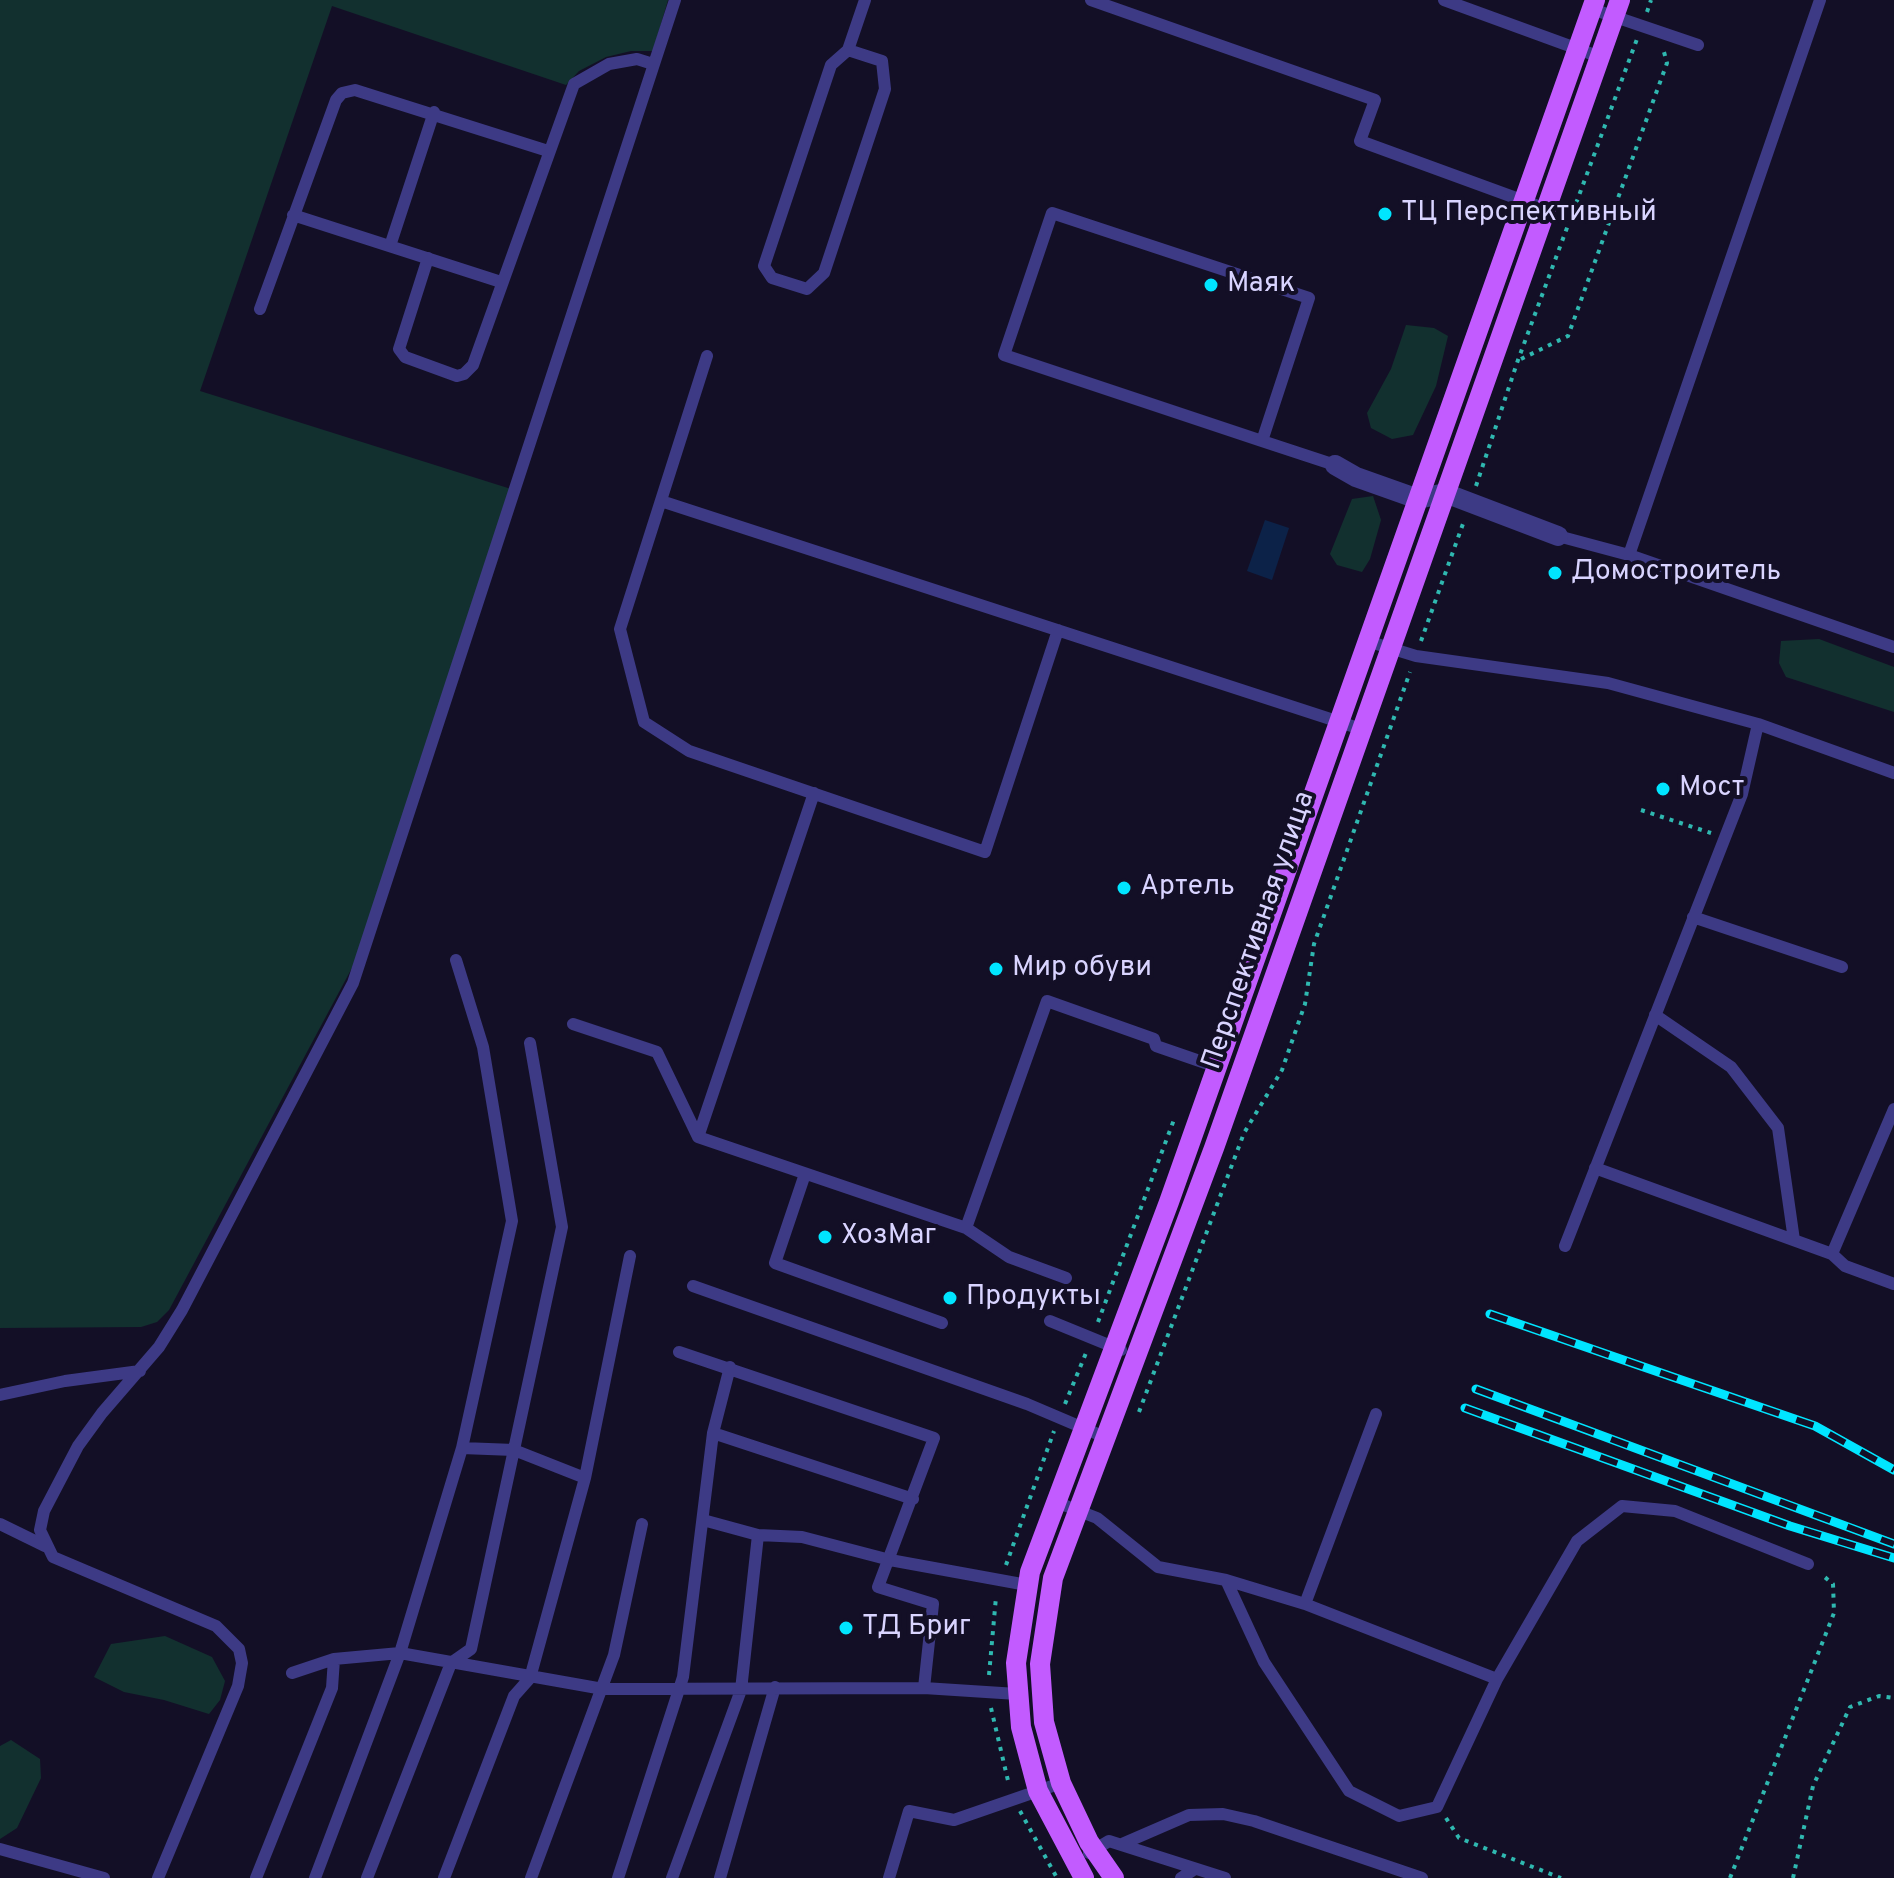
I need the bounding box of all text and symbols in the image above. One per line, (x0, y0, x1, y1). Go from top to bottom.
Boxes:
place label: ТЦ Перспективный (1401, 197, 1657, 231)
marker: ТЦ Перспективный (1376, 205, 1394, 223)
place label: Маяк (1227, 268, 1295, 302)
marker: Маяк (1202, 276, 1220, 294)
place label: Домостроитель (1571, 556, 1781, 590)
marker: Домостроитель (1546, 564, 1564, 582)
place label: Мост (1679, 772, 1744, 806)
marker: Мост (1654, 780, 1672, 798)
street label: Перспективная улица (1197, 788, 1323, 1074)
place label: Артель (1140, 871, 1235, 905)
marker: Артель (1115, 879, 1133, 897)
place label: Мир обуви (1012, 952, 1152, 986)
marker: Мир обуви (987, 960, 1005, 978)
place label: ХозМаг (841, 1220, 936, 1254)
marker: ХозМаг (816, 1228, 834, 1246)
place label: Продукты (966, 1281, 1101, 1315)
marker: Продукты (941, 1289, 959, 1307)
place label: ТД Бриг (862, 1611, 971, 1645)
marker: ТД Бриг (837, 1619, 855, 1637)

